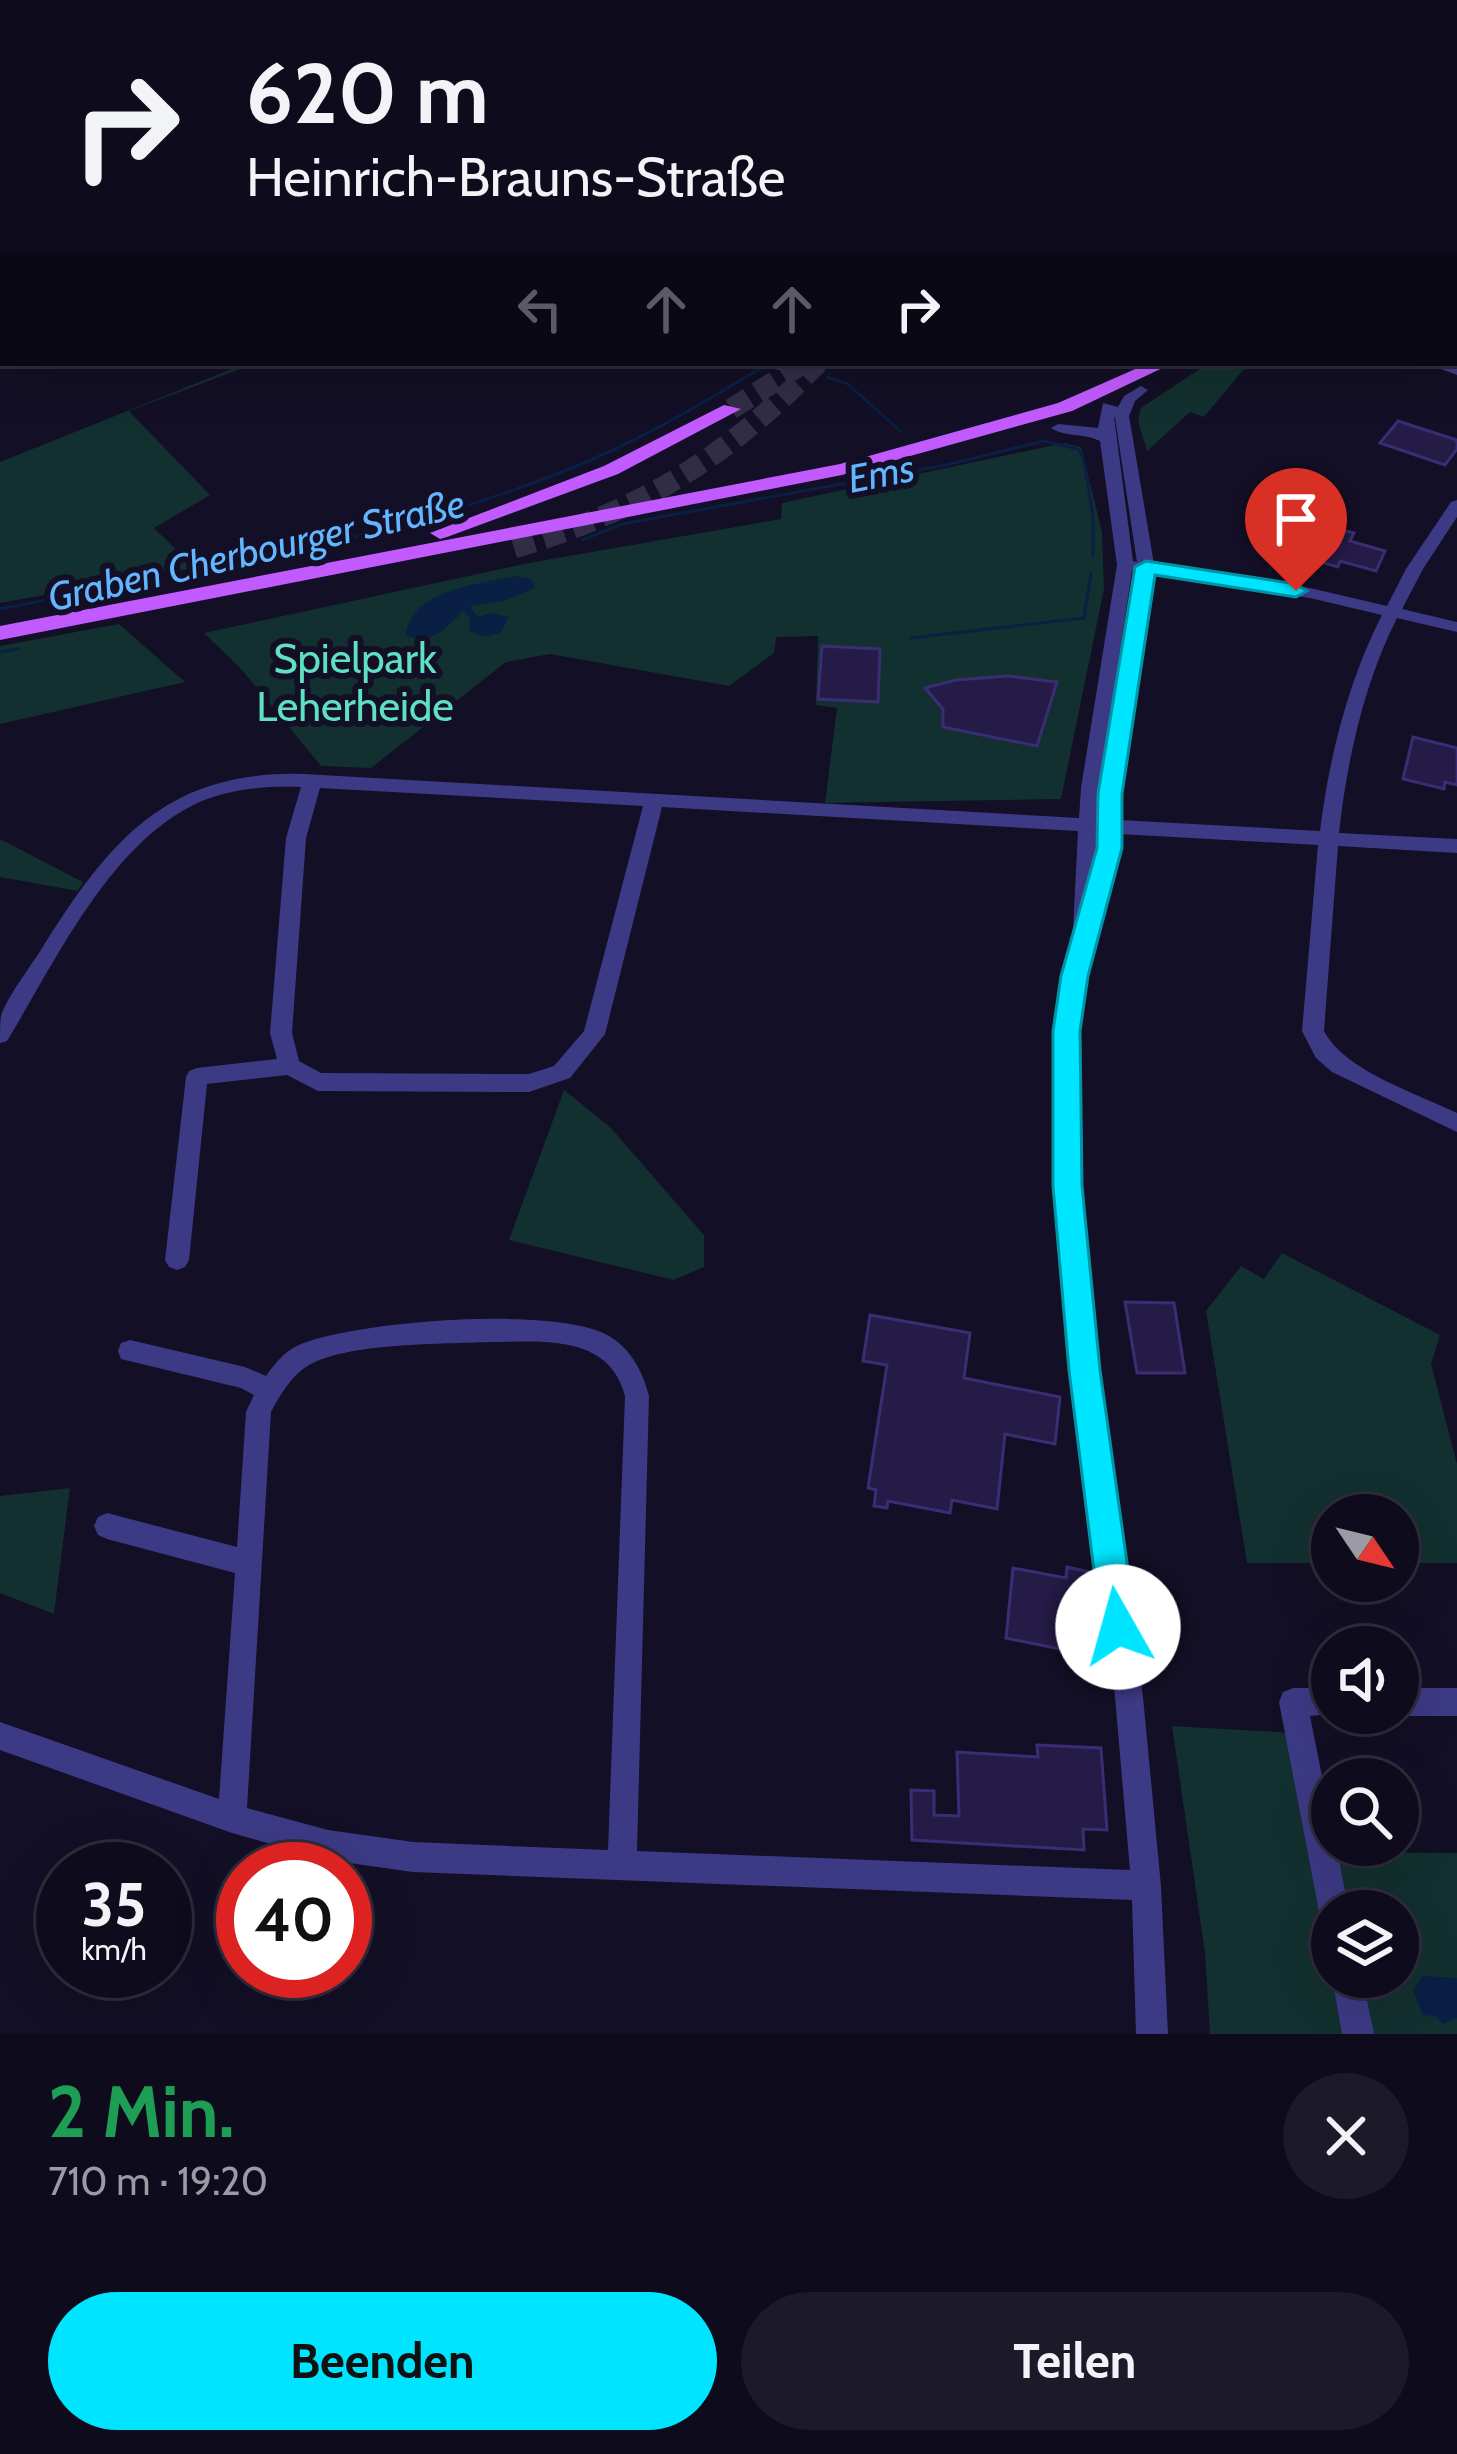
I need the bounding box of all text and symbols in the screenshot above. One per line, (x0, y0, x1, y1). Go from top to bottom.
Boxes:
text: 620 m (246, 42, 489, 144)
icon: right (48, 48, 204, 204)
text: Heinrich-Brauns-Straße (246, 144, 785, 210)
icon: left (507, 276, 573, 342)
icon: ahead (633, 276, 699, 342)
icon: ahead (759, 276, 825, 342)
icon: right (885, 276, 951, 342)
water label: Ems (844, 443, 918, 503)
pin (1245, 468, 1347, 591)
water label: Graben Cherbourger Straße (43, 479, 469, 621)
icon: arrive (1263, 486, 1329, 552)
park label: Spielpark Leherheide (256, 632, 454, 732)
north arrow (1311, 1494, 1419, 1602)
map controls (1311, 1494, 1419, 1998)
position arrow (1055, 1564, 1181, 1690)
button: sound (1311, 1626, 1419, 1734)
button: search (1311, 1758, 1419, 1866)
speed limit sign: 40 (216, 1842, 372, 1998)
text: 35 (82, 1868, 146, 1941)
button: layers (1311, 1890, 1419, 1998)
text: km/h (81, 1931, 147, 1968)
text: 2 Min. (48, 2068, 235, 2155)
button: close (1283, 2073, 1409, 2199)
text: 710 m · 19:20 (48, 2157, 268, 2205)
button: Beenden (48, 2292, 717, 2430)
button: Teilen (741, 2292, 1409, 2430)

